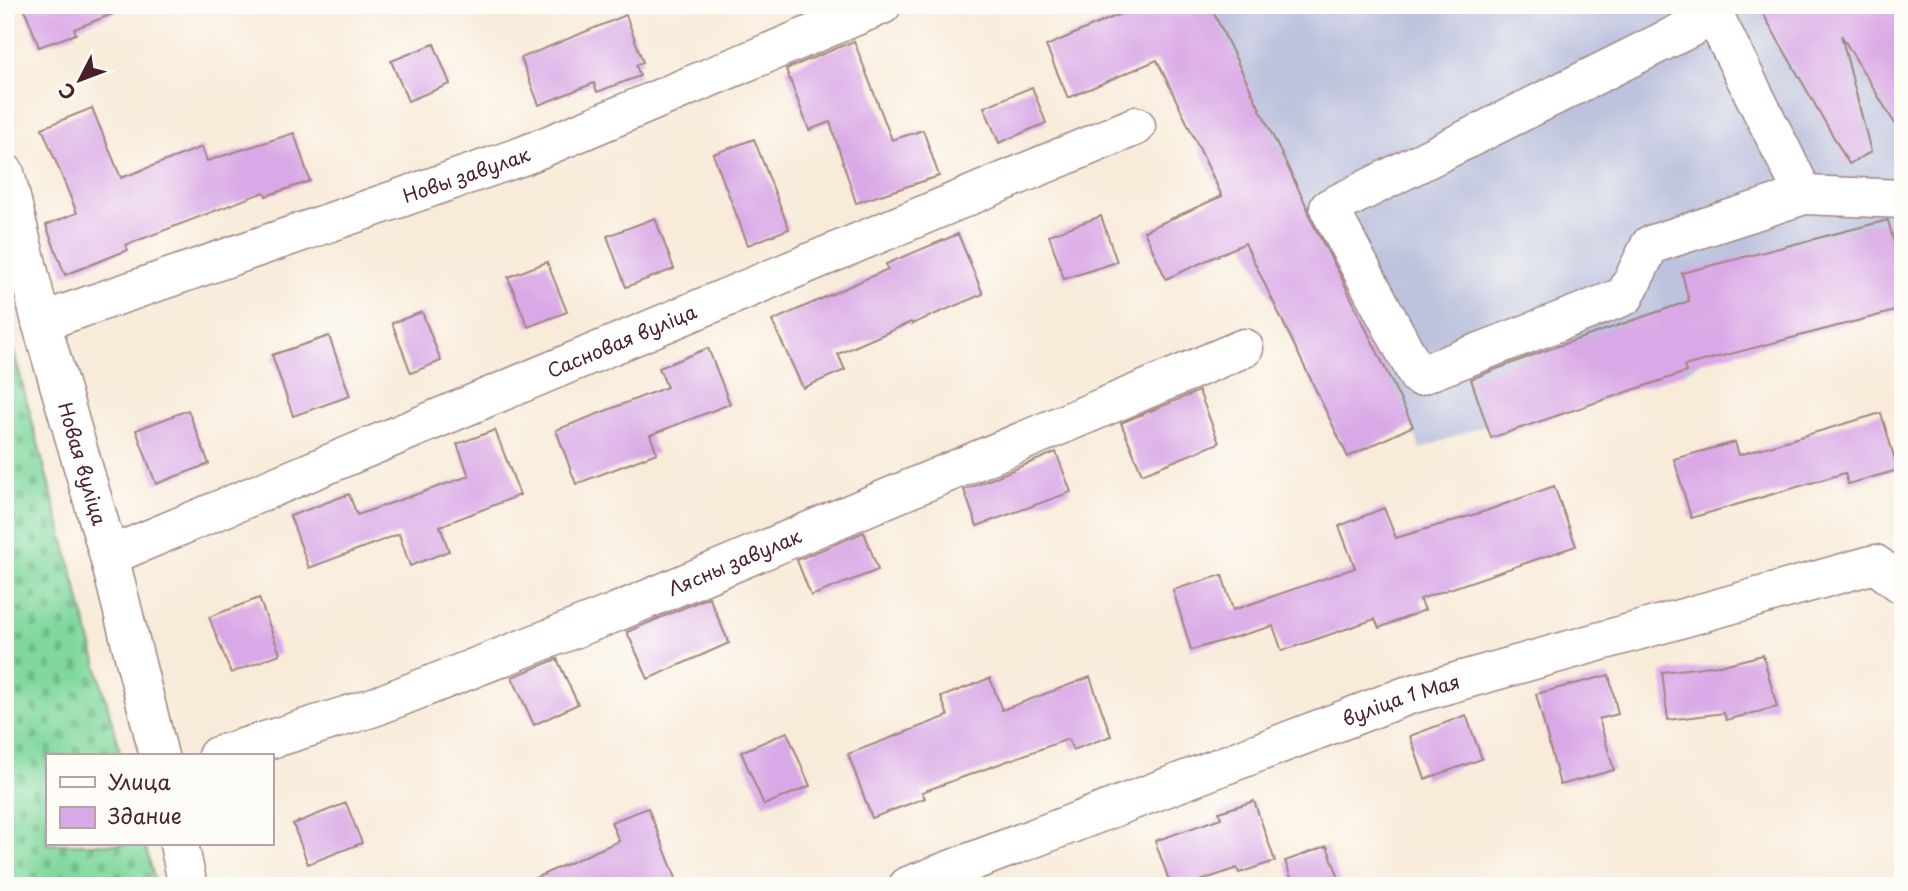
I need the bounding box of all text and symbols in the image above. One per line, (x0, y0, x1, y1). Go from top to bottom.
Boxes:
north arrow (46, 46, 116, 116)
text: С (51, 77, 82, 107)
street label: Новы завулак (399, 139, 534, 209)
street label: Сасновая вуліца (542, 296, 701, 384)
street label: Новая вуліца (52, 399, 114, 529)
street label: Лясны завулак (663, 521, 806, 602)
street label: вуліца 1 Мая (1338, 667, 1463, 732)
legend (46, 754, 273, 846)
text: Улица (108, 765, 171, 797)
text: Здание (108, 799, 182, 831)

